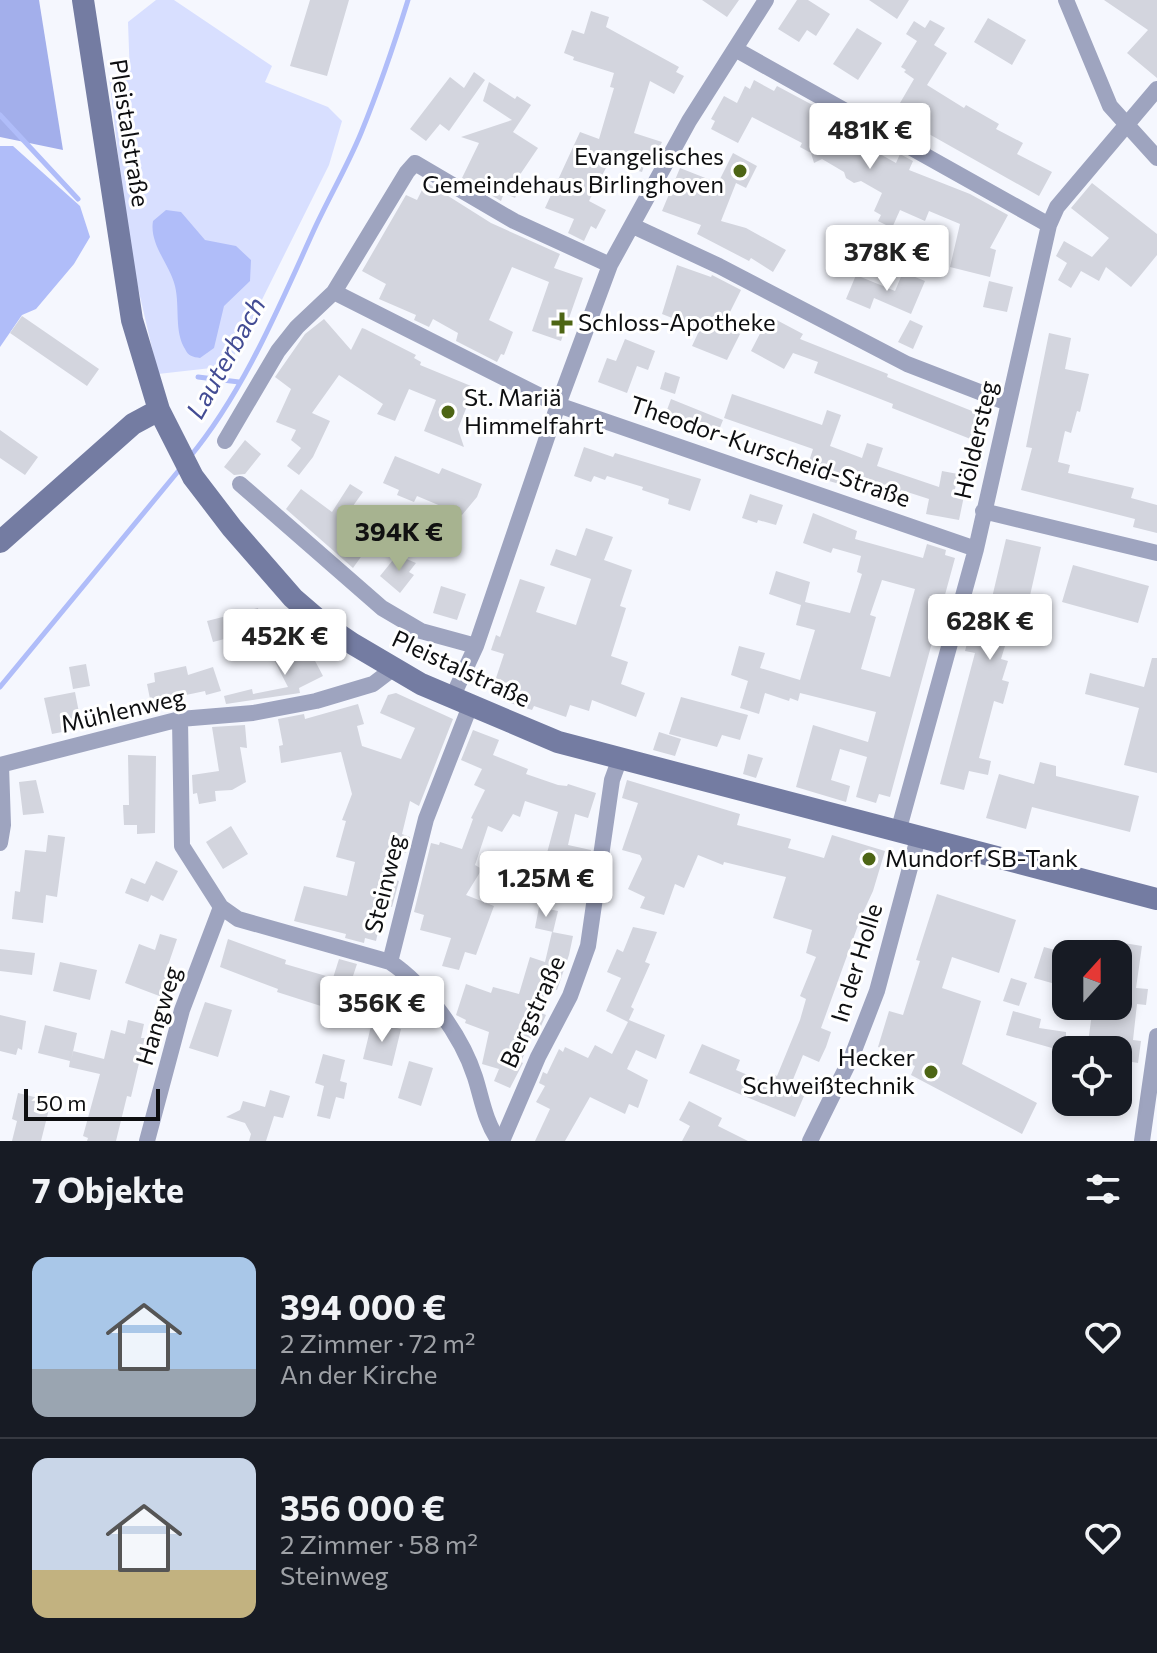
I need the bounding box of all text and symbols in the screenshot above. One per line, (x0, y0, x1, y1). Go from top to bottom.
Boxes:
street label: Pleistalstraße (104, 57, 156, 209)
pin: 481K € (805, 103, 935, 171)
text: 481K € (827, 113, 913, 144)
place label: Evangelisches Gemeindehaus Birlinghoven (422, 141, 724, 198)
marker: Evangelisches Gemeindehaus Birlinghoven (731, 162, 749, 180)
pin: 378K € (822, 225, 952, 293)
text: 378K € (844, 235, 930, 266)
water label: Lauterbach (179, 291, 271, 424)
place label: Schloss-Apotheke (578, 307, 776, 336)
marker: Schloss-Apotheke (553, 314, 571, 332)
street label: Höldersteg (947, 378, 1002, 502)
place label: St. Mariä Himmelfahrt (464, 382, 604, 439)
street label: Theodor-Kurscheid-Straße (626, 389, 914, 512)
marker: St. Mariä Himmelfahrt (439, 403, 457, 421)
pin: 394K € (334, 505, 464, 573)
text: 394K € (355, 515, 443, 546)
pin: 628K € (925, 594, 1055, 662)
text: 628K € (946, 604, 1034, 635)
pin: 452K € (220, 609, 350, 677)
text: 452K € (241, 619, 329, 650)
street label: Pleistalstraße (388, 623, 535, 712)
street label: Mühlenweg (58, 681, 188, 738)
street label: Steinweg (357, 831, 410, 936)
place label: Mundorf SB-Tank (885, 843, 1078, 872)
marker: Mundorf SB-Tank (860, 850, 878, 868)
pin: 1.25M € (472, 851, 620, 919)
text: 1.25M € (498, 861, 594, 892)
street label: In der Holle (824, 900, 887, 1026)
north arrow (1052, 940, 1132, 1020)
map controls (1052, 940, 1132, 1116)
street label: Bergstraße (493, 951, 570, 1072)
street label: Hangweg (129, 963, 186, 1068)
pin: 356K € (317, 976, 447, 1044)
text: 356K € (338, 986, 426, 1017)
button: locate (1052, 1036, 1132, 1116)
place label: Hecker Schweißtechnik (743, 1042, 915, 1099)
marker: Hecker Schweißtechnik (922, 1063, 940, 1081)
scale bar (24, 1085, 160, 1121)
text: 50 m (36, 1089, 86, 1116)
icon: filters (1081, 1167, 1125, 1211)
text: 7 Objekte (32, 1168, 184, 1210)
text: 394 000 € (280, 1285, 446, 1327)
icon: home (96, 1289, 192, 1385)
icon: heart (1081, 1315, 1125, 1359)
text: 2 Zimmer · 72 m² (280, 1327, 475, 1358)
text: An der Kirche (280, 1358, 437, 1389)
text: 356 000 € (280, 1486, 445, 1528)
icon: home (96, 1490, 192, 1586)
icon: heart (1081, 1516, 1125, 1560)
text: 2 Zimmer · 58 m² (280, 1528, 478, 1559)
text: Steinweg (280, 1559, 389, 1590)

